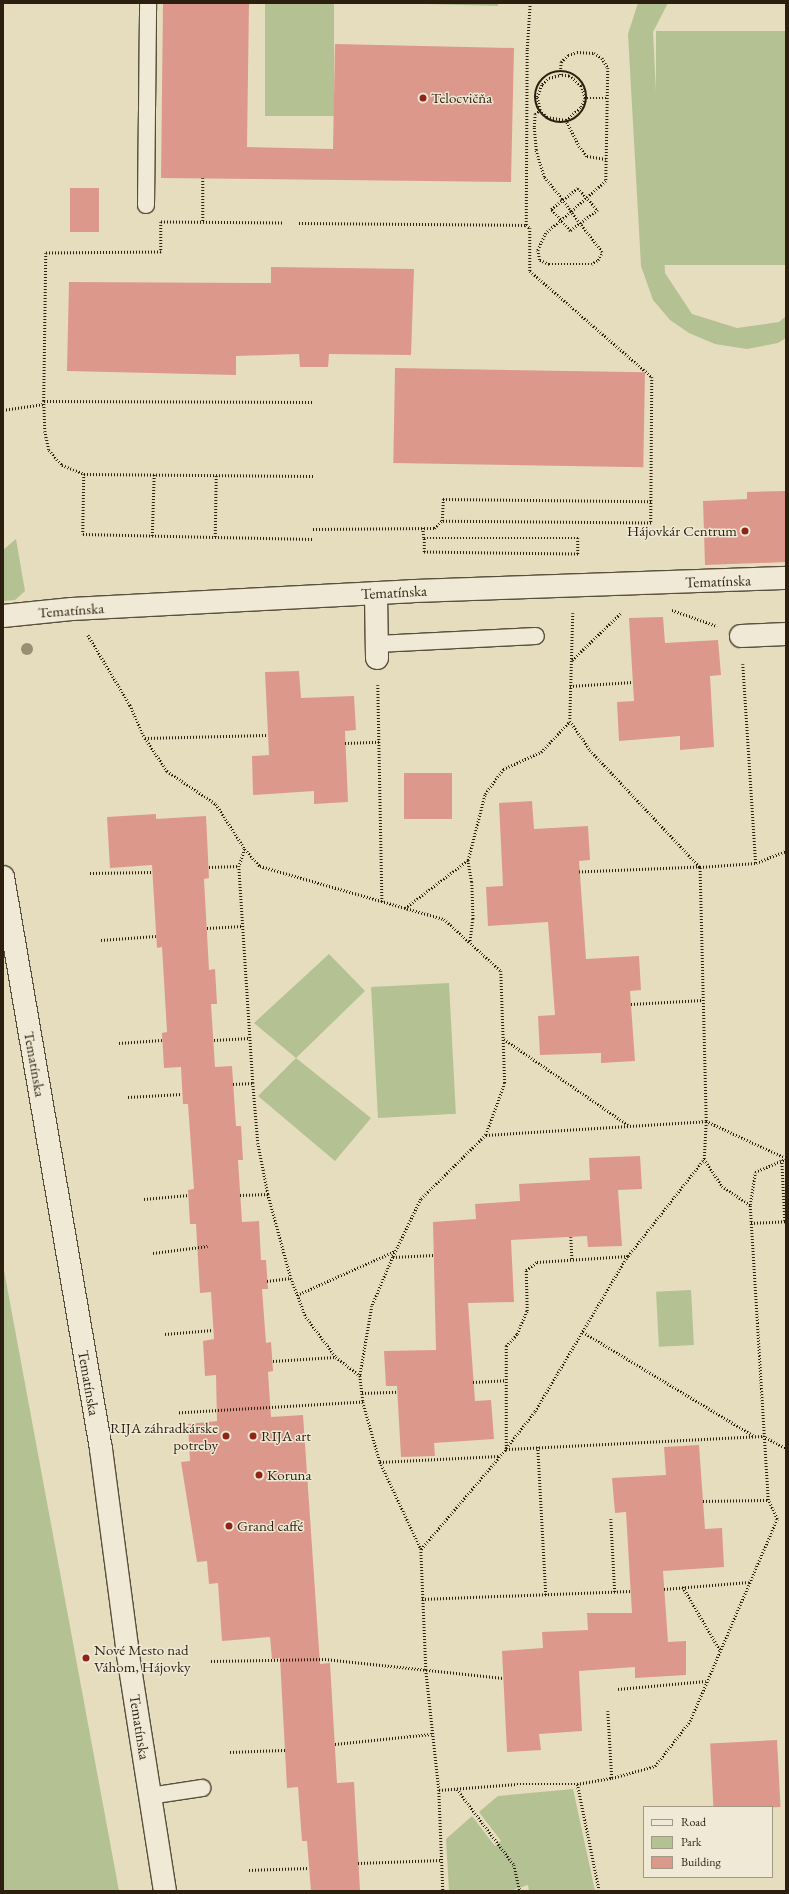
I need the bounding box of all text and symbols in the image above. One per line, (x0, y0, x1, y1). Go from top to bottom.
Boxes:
place label: Telocvičňa (431, 89, 492, 107)
marker: Telocvičňa (418, 93, 428, 103)
place label: Hájovkár Centrum (627, 522, 737, 540)
marker: Hájovkár Centrum (740, 526, 750, 536)
street label: Tematínska (685, 571, 751, 591)
street label: Tematínska (360, 581, 428, 603)
street label: Tematínska (37, 599, 105, 621)
street label: Tematínska (20, 1030, 50, 1098)
street label: Tematínska (74, 1349, 104, 1417)
place label: RIJA záhradkárske potreby (110, 1418, 218, 1453)
place label: RIJA art (261, 1427, 311, 1445)
marker: RIJA záhradkárske potreby (221, 1431, 231, 1441)
marker: RIJA art (248, 1431, 258, 1441)
place label: Koruna (267, 1466, 311, 1484)
marker: Koruna (254, 1470, 264, 1480)
place label: Grand caffé (237, 1517, 303, 1535)
marker: Grand caffé (224, 1521, 234, 1531)
place label: Nové Mesto nad Váhom, Hájovky (94, 1640, 191, 1675)
marker: Nové Mesto nad Váhom, Hájovky (81, 1653, 91, 1663)
street label: Tematínska (126, 1693, 154, 1761)
legend (643, 1806, 773, 1878)
text: Road (681, 1814, 706, 1830)
text: Park (681, 1834, 701, 1850)
text: Building (681, 1854, 721, 1870)

